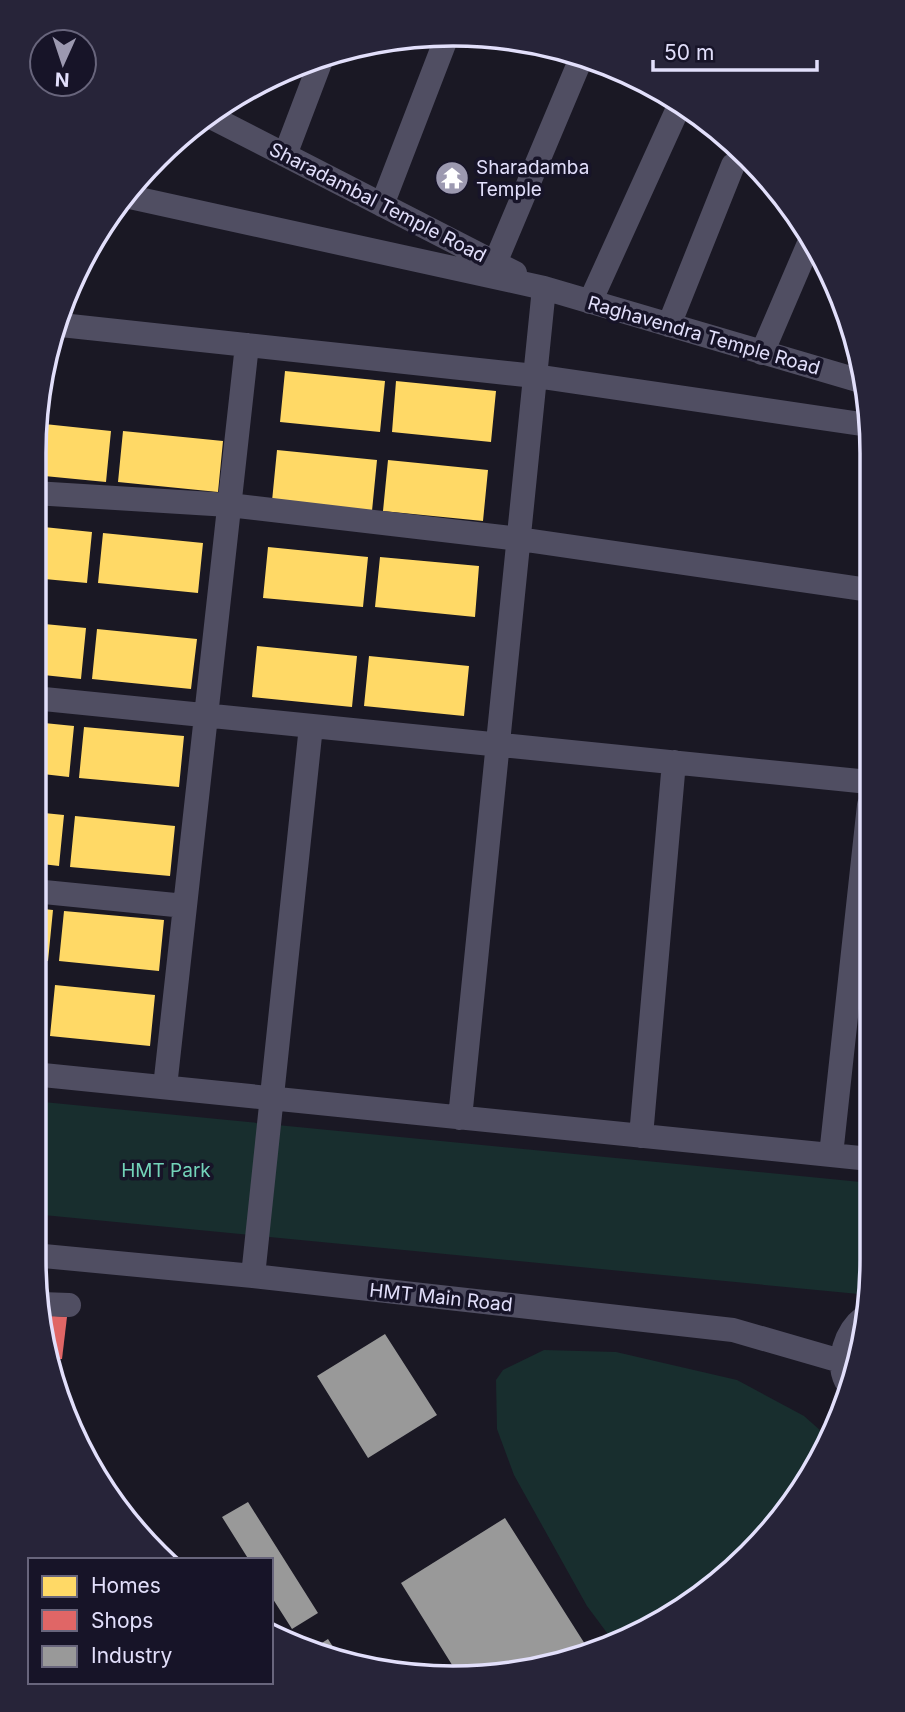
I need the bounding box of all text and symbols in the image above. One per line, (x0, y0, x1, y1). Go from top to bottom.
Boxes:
north arrow (28, 28, 98, 98)
scale bar (653, 28, 818, 72)
text: 50 m (664, 40, 714, 65)
text: N (54, 68, 70, 91)
street label: Sharadambal Temple Road (265, 138, 490, 267)
place label: Sharadamba Temple (476, 156, 589, 201)
temple icon: Sharadamba Temple (433, 159, 471, 197)
street label: Raghavendra Temple Road (585, 291, 823, 380)
park label: HMT Park (121, 1159, 211, 1182)
street label: HMT Main Road (368, 1279, 514, 1316)
legend (28, 1558, 273, 1684)
text: Homes (91, 1573, 161, 1598)
text: Shops (91, 1608, 153, 1633)
text: Industry (91, 1643, 173, 1668)

